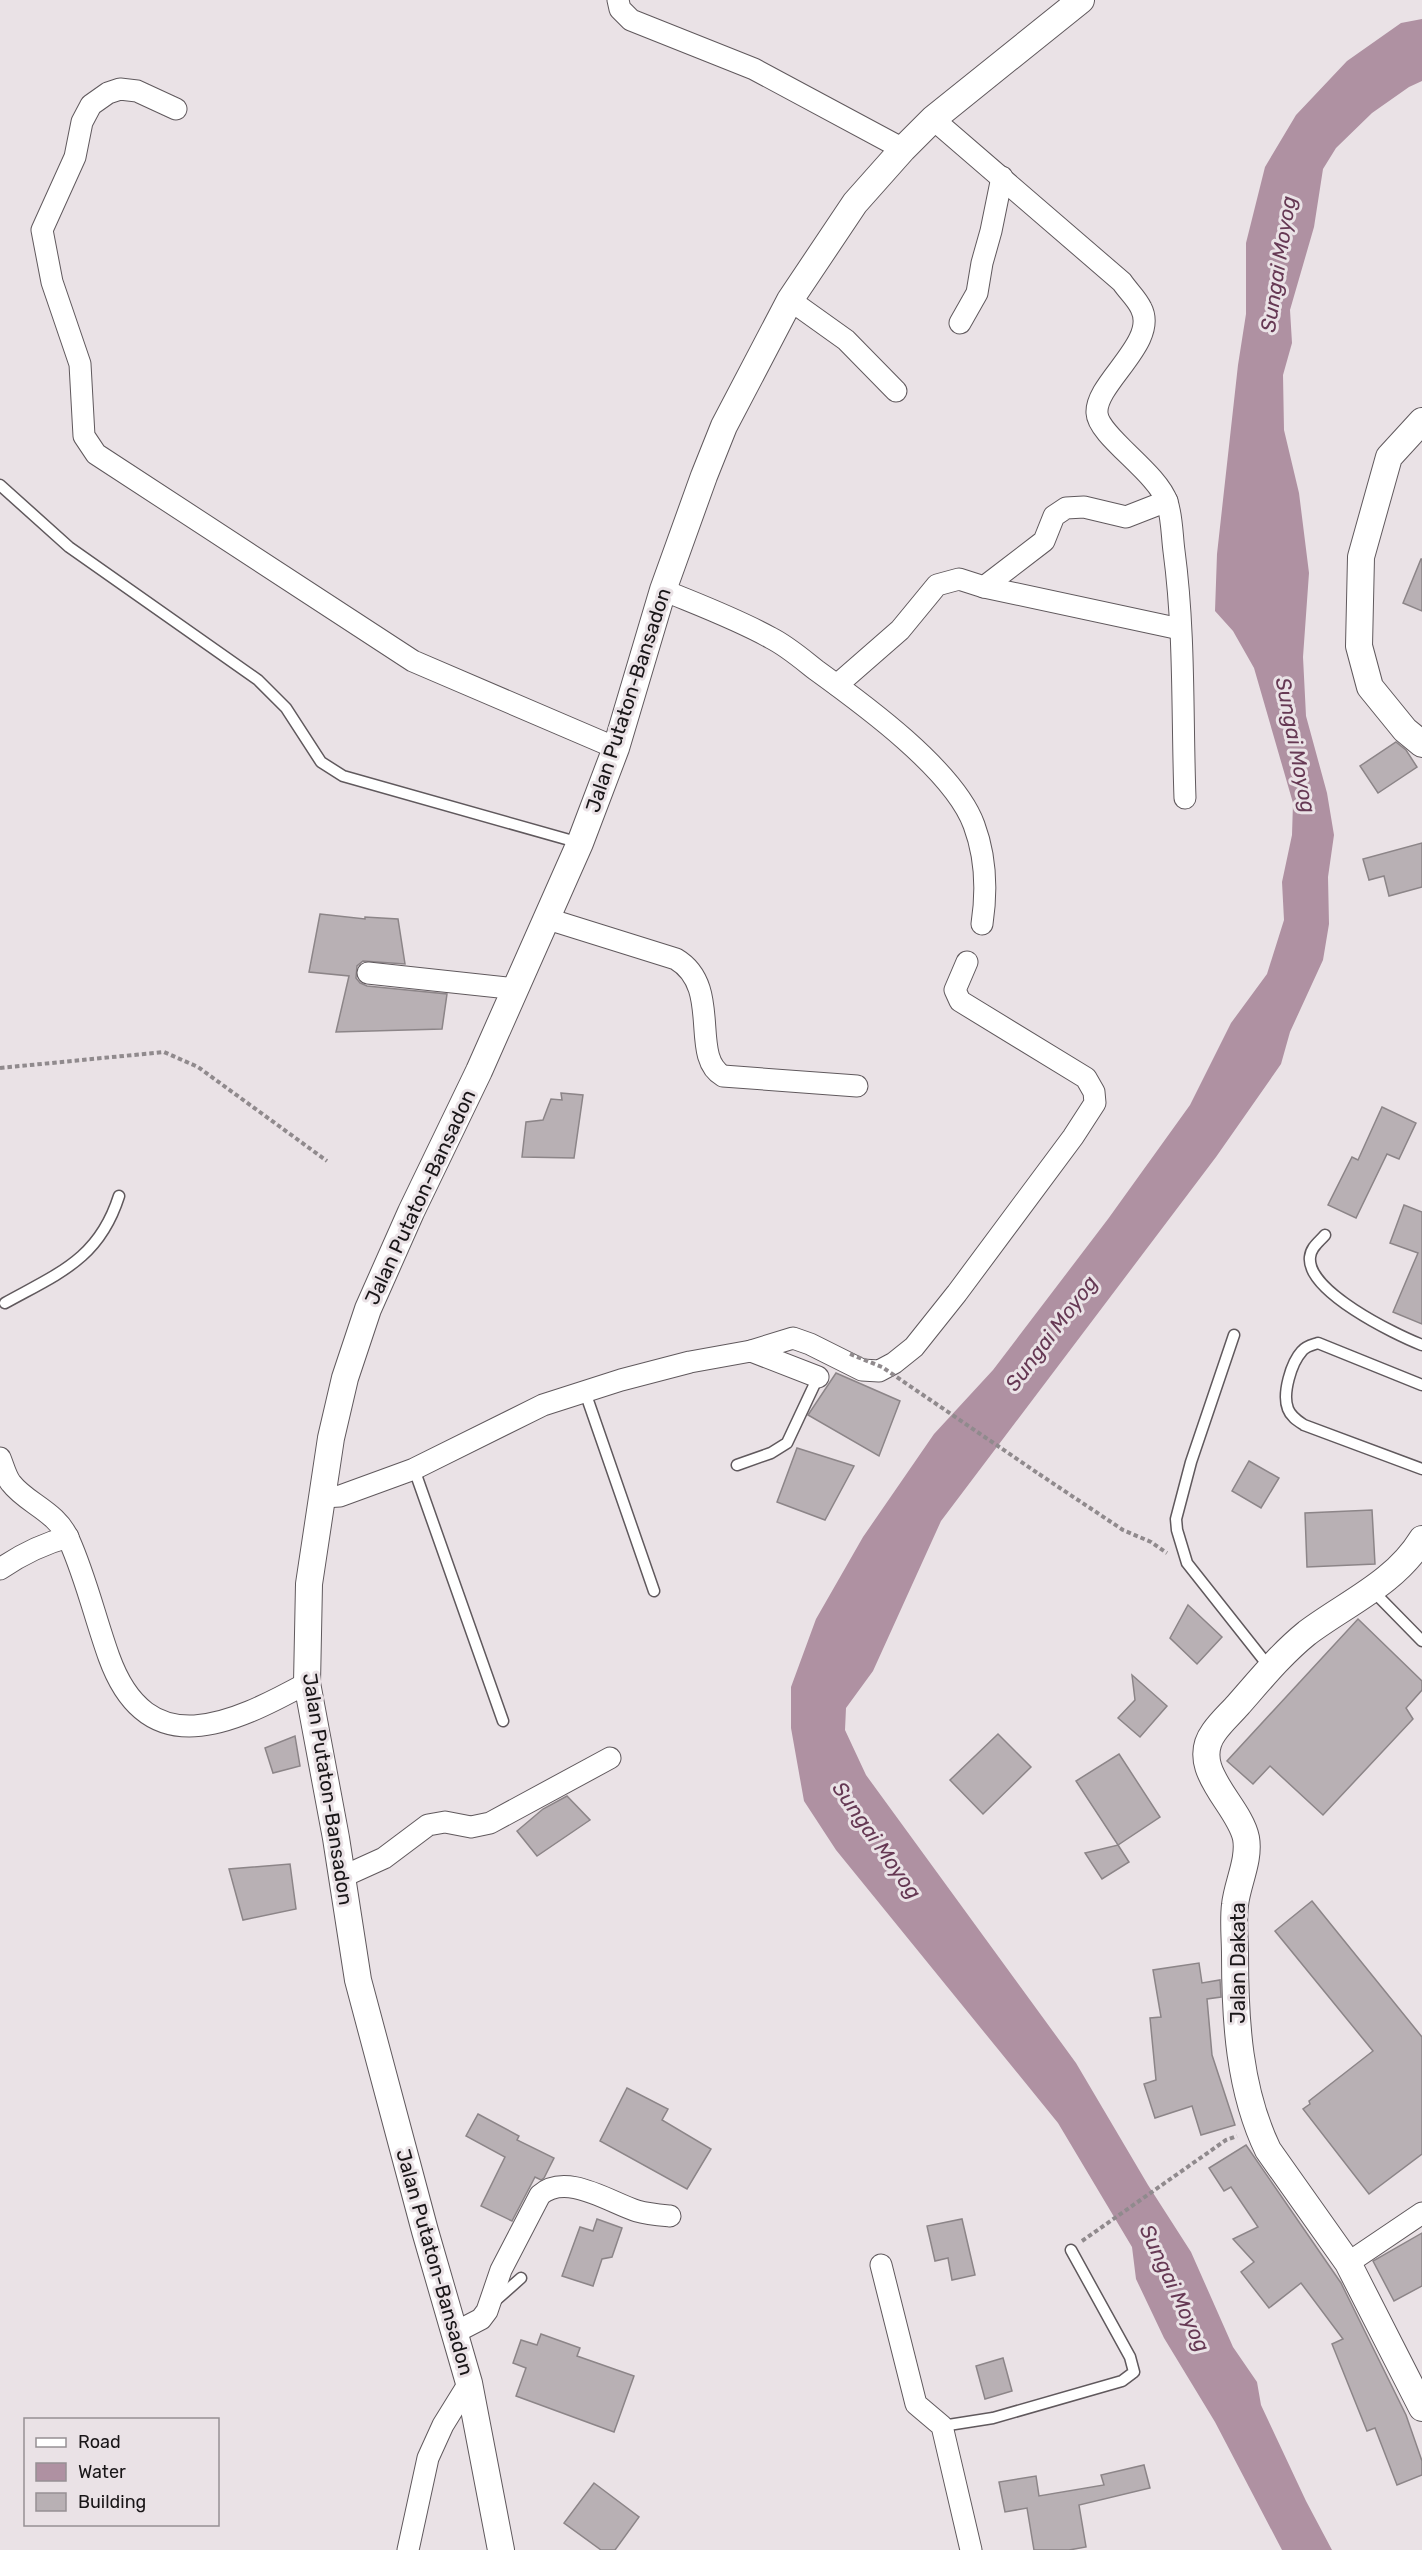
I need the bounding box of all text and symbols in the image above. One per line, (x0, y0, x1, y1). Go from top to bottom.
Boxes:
water label: Sungai Moyog (1255, 194, 1301, 334)
street label: Jalan Putaton-Bansadon (580, 585, 676, 815)
water label: Sungai Moyog (1271, 675, 1321, 815)
street label: Jalan Putaton-Bansadon (360, 1086, 480, 1308)
water label: Sungai Moyog (1000, 1271, 1102, 1395)
street label: Jalan Putaton-Bansadon (298, 1671, 358, 1907)
water label: Sungai Moyog (827, 1776, 927, 1904)
street label: Jalan Dakata (1226, 1902, 1250, 2024)
street label: Jalan Putaton-Bansadon (391, 2146, 479, 2378)
water label: Sungai Moyog (1135, 2220, 1215, 2356)
legend (24, 2418, 219, 2526)
text: Road (78, 2431, 121, 2453)
text: Water (78, 2461, 126, 2483)
text: Building (78, 2491, 146, 2513)

